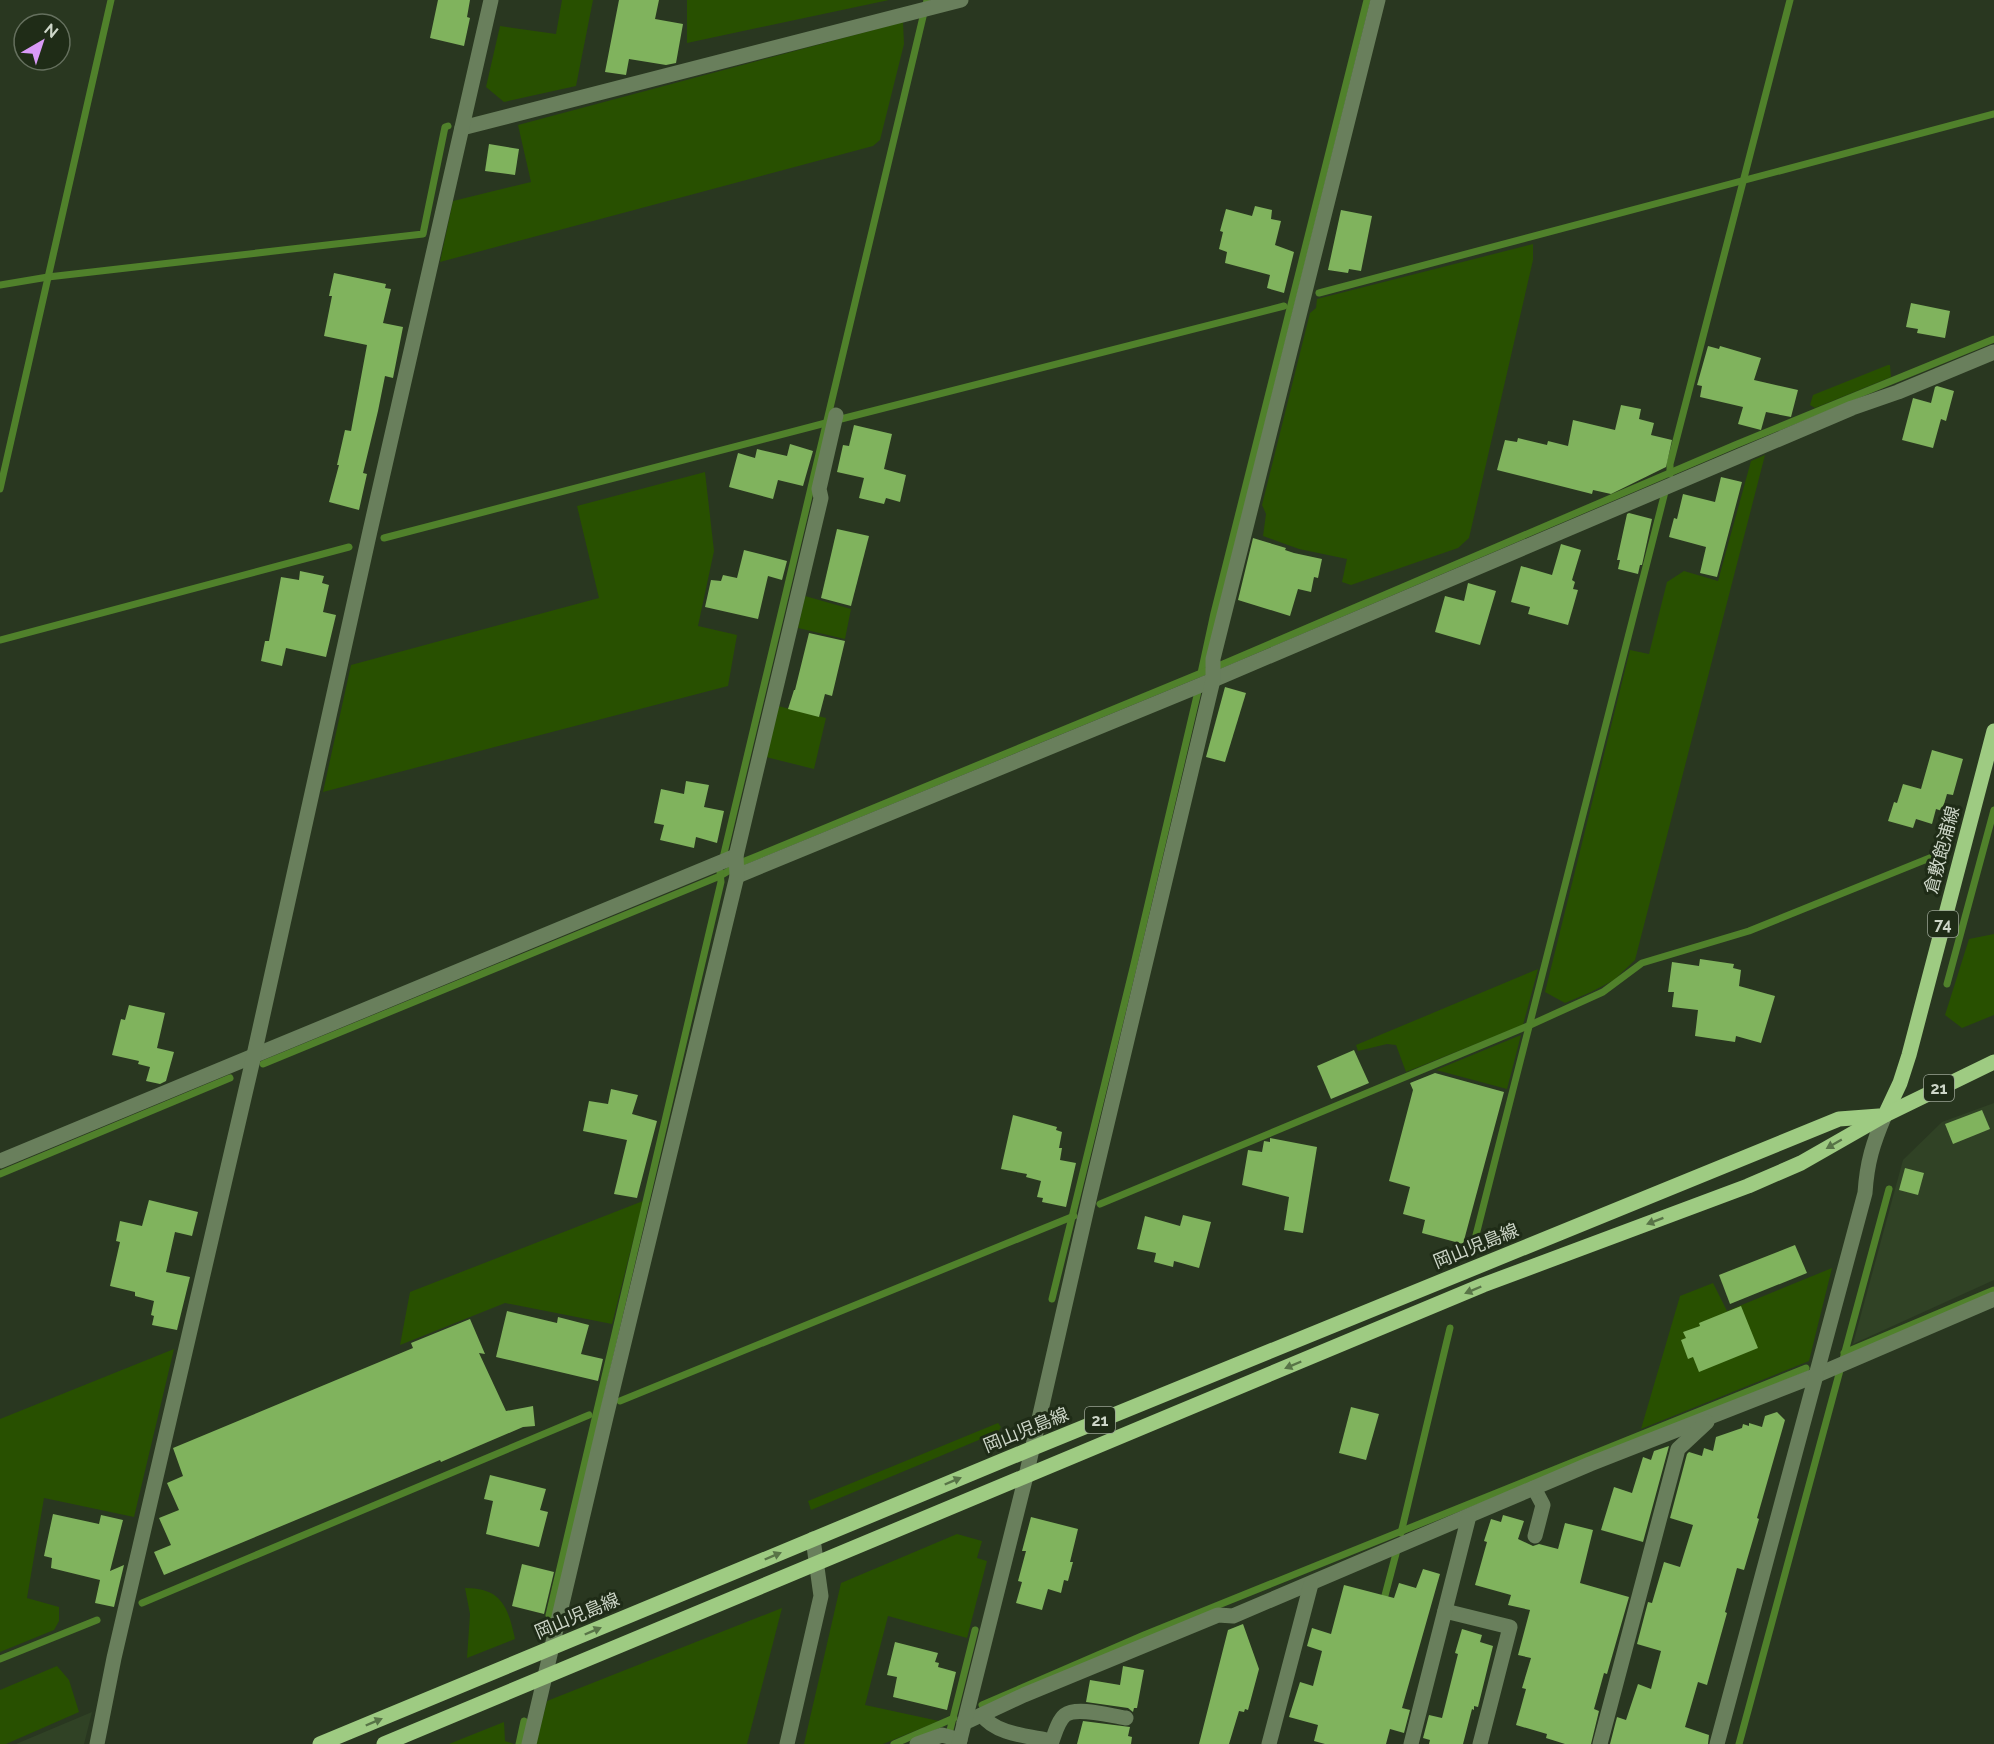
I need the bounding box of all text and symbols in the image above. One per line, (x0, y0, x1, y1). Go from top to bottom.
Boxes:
north arrow (12, 12, 72, 72)
text: N (40, 20, 62, 42)
street label: 倉敷飽浦線 (1920, 804, 1963, 896)
road number: 74 (1928, 911, 1958, 937)
road number: 21 (1924, 1075, 1954, 1101)
one-way arrow (1825, 1139, 1842, 1149)
one-way arrow (1646, 1216, 1664, 1226)
street label: 岡山児島線 (1430, 1219, 1521, 1272)
one-way arrow (1463, 1285, 1481, 1295)
one-way arrow (1283, 1360, 1301, 1370)
street label: 岡山児島線 (980, 1403, 1071, 1456)
road number: 21 (1085, 1407, 1115, 1433)
one-way arrow (944, 1476, 962, 1485)
one-way arrow (764, 1551, 782, 1560)
street label: 岡山児島線 (531, 1588, 622, 1643)
one-way arrow (584, 1625, 602, 1635)
one-way arrow (365, 1717, 383, 1726)

